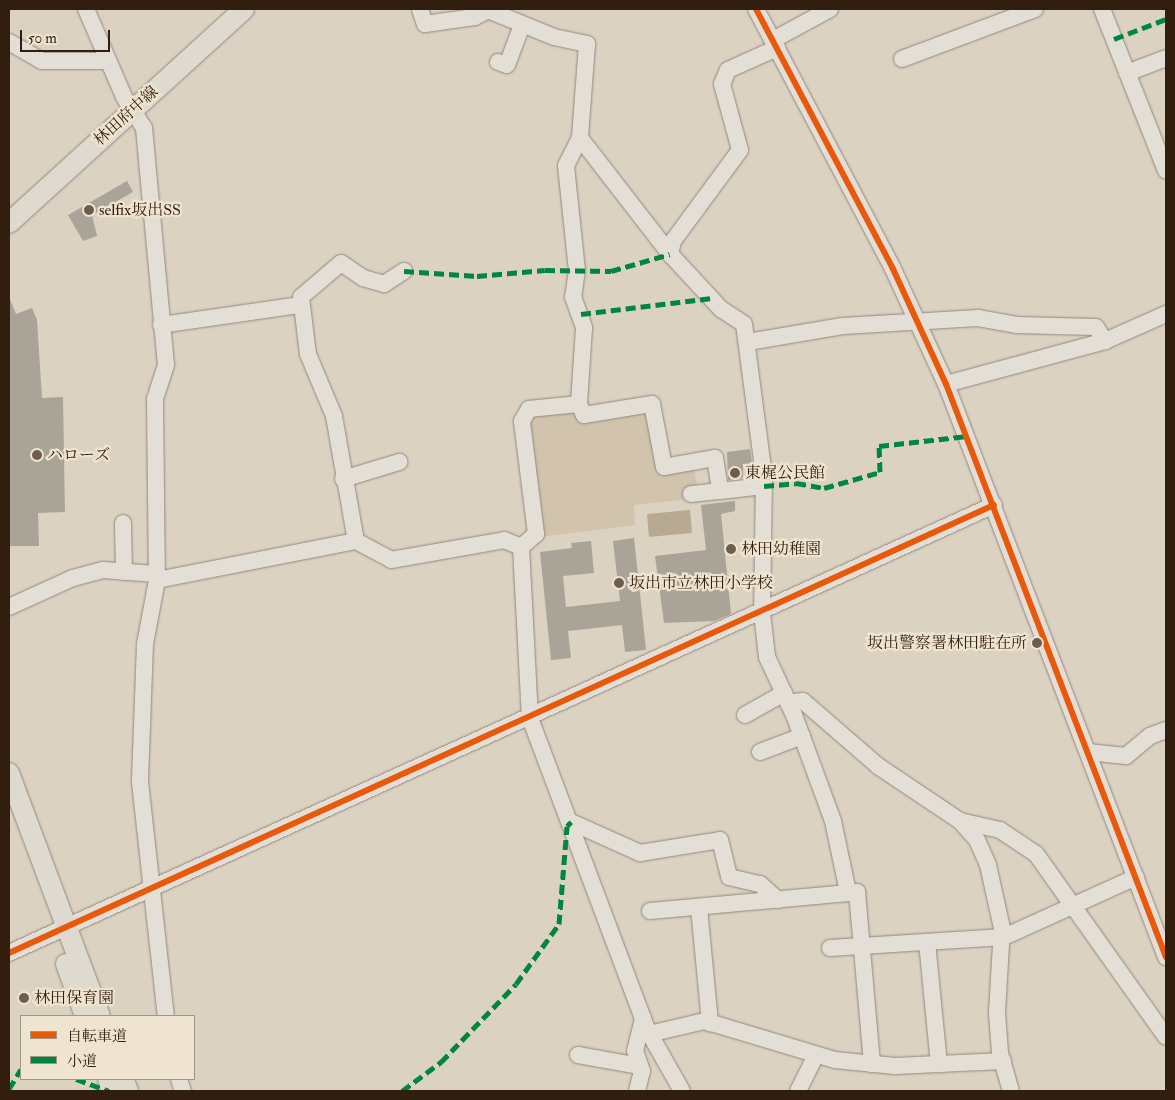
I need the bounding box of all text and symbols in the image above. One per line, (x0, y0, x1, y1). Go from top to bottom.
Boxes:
scale bar (22, 20, 112, 52)
text: 50 m (28, 29, 57, 48)
street label: 林田府中線 (90, 82, 162, 150)
place label: selfix坂出SS (99, 200, 181, 220)
marker: selfix坂出SS (83, 204, 95, 216)
place label: ハローズ (47, 445, 111, 465)
marker: ハローズ (31, 449, 43, 461)
place label: 東梶公民館 (745, 463, 825, 483)
marker: 東梶公民館 (729, 467, 741, 479)
place label: 林田幼稚園 (741, 539, 821, 559)
marker: 林田幼稚園 (725, 543, 737, 555)
place label: 坂出市立林田小学校 (629, 573, 773, 593)
marker: 坂出市立林田小学校 (613, 577, 625, 589)
place label: 坂出警察署林田駐在所 (867, 633, 1027, 653)
marker: 坂出警察署林田駐在所 (1031, 637, 1043, 649)
place label: 林田保育園 (34, 988, 114, 1008)
marker: 林田保育園 (18, 992, 30, 1004)
legend (20, 1015, 195, 1080)
text: 自転車道 (67, 1027, 127, 1046)
text: 小道 (67, 1052, 97, 1071)

